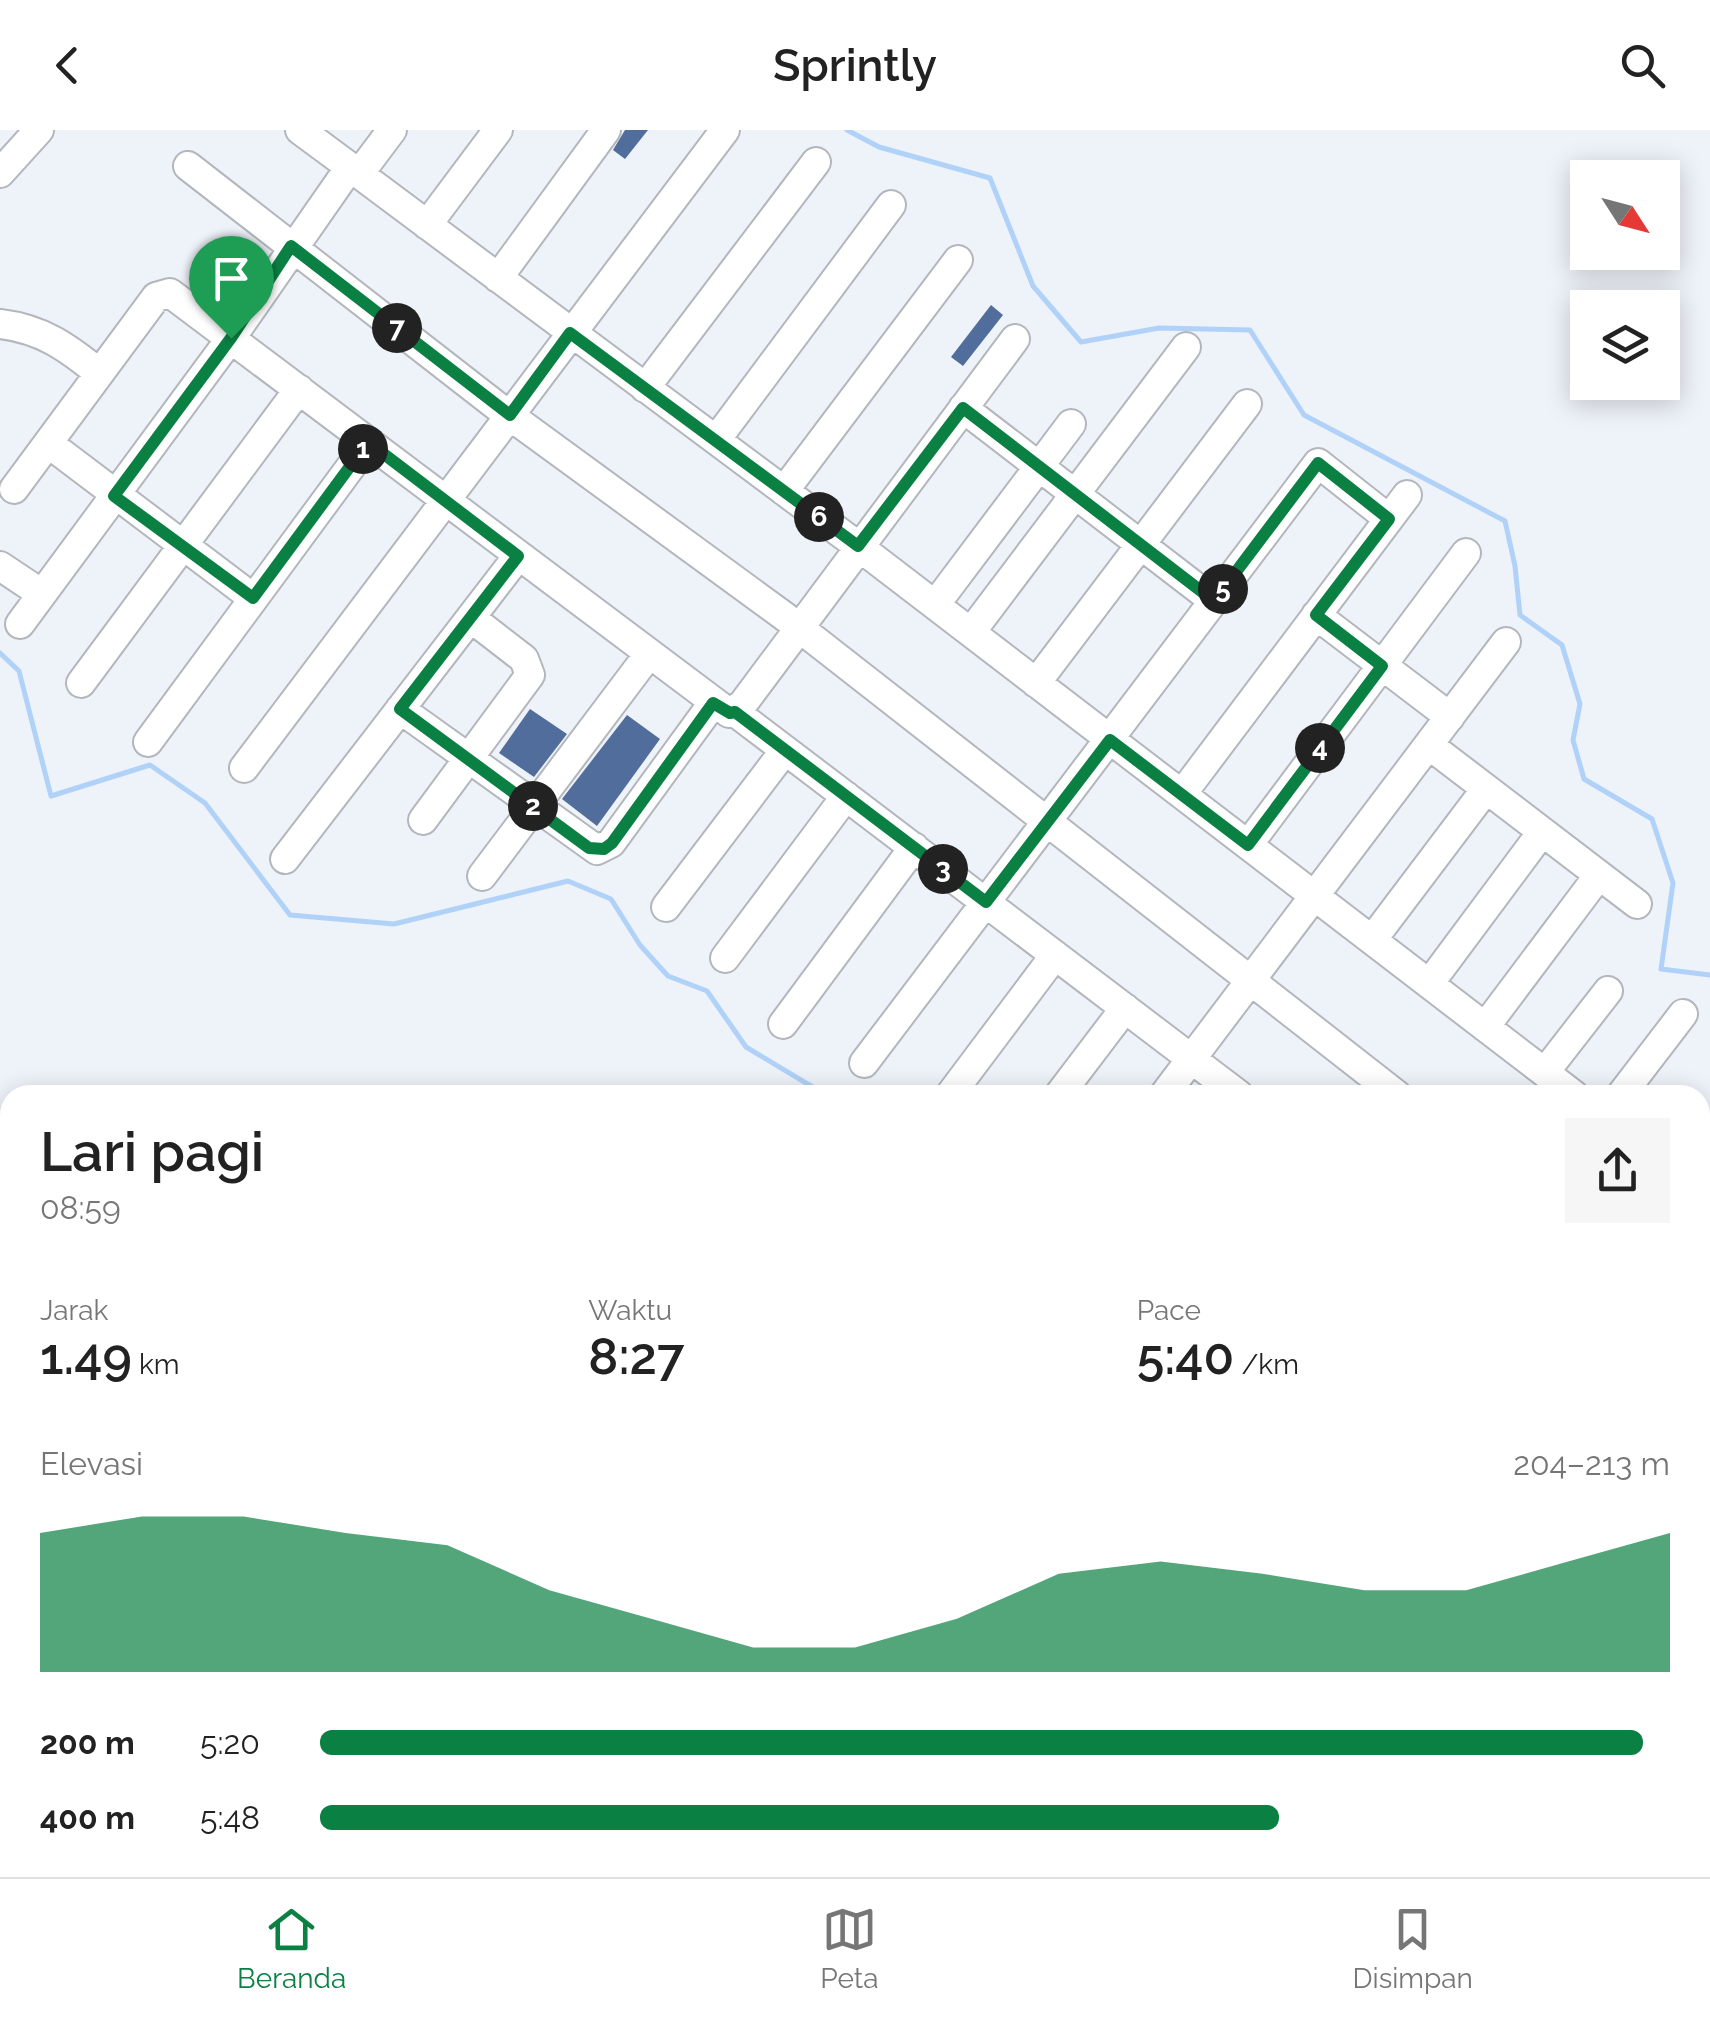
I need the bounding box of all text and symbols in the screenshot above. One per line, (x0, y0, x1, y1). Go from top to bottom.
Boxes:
icon: back (40, 38, 95, 93)
icon: search (1615, 38, 1670, 93)
text: Sprintly (773, 39, 937, 92)
north arrow (1570, 160, 1680, 270)
map controls (1570, 160, 1680, 400)
pin (189, 236, 274, 339)
icon: arrive (204, 251, 259, 306)
button: layers (1570, 290, 1680, 400)
pin: 7 (372, 303, 422, 353)
text: 7 (389, 311, 405, 344)
pin: 1 (338, 424, 388, 474)
text: 1 (356, 432, 370, 465)
pin: 6 (794, 492, 844, 542)
text: 6 (811, 500, 828, 533)
pin: 5 (1198, 564, 1248, 614)
text: 5 (1215, 572, 1231, 605)
pin: 4 (1295, 723, 1345, 773)
text: 4 (1312, 731, 1328, 764)
pin: 2 (508, 781, 558, 831)
text: 2 (525, 789, 541, 822)
pin: 3 (918, 844, 968, 894)
text: 3 (935, 852, 951, 885)
button: share (1565, 1118, 1670, 1223)
text: Lari pagi (40, 1119, 264, 1184)
text: 08:59 (40, 1189, 121, 1226)
text: Jarak (40, 1294, 108, 1327)
text: Waktu (588, 1294, 672, 1327)
text: Pace (1137, 1294, 1201, 1327)
text: 1.49 (40, 1327, 132, 1386)
text: 8:27 (588, 1327, 684, 1386)
text: 5:40 (1137, 1327, 1234, 1386)
text: km (132, 1348, 180, 1381)
text: /km (1234, 1348, 1299, 1381)
text: Elevasi (40, 1445, 143, 1482)
text: 204–213 m (1513, 1445, 1670, 1482)
text: 200 m (40, 1724, 135, 1761)
text: 5:20 (200, 1724, 260, 1761)
text: 400 m (40, 1799, 135, 1836)
text: 5:48 (200, 1799, 260, 1836)
tab: Beranda (237, 1902, 346, 1995)
tab: Peta (820, 1902, 878, 1995)
tab: Disimpan (1353, 1902, 1473, 1995)

